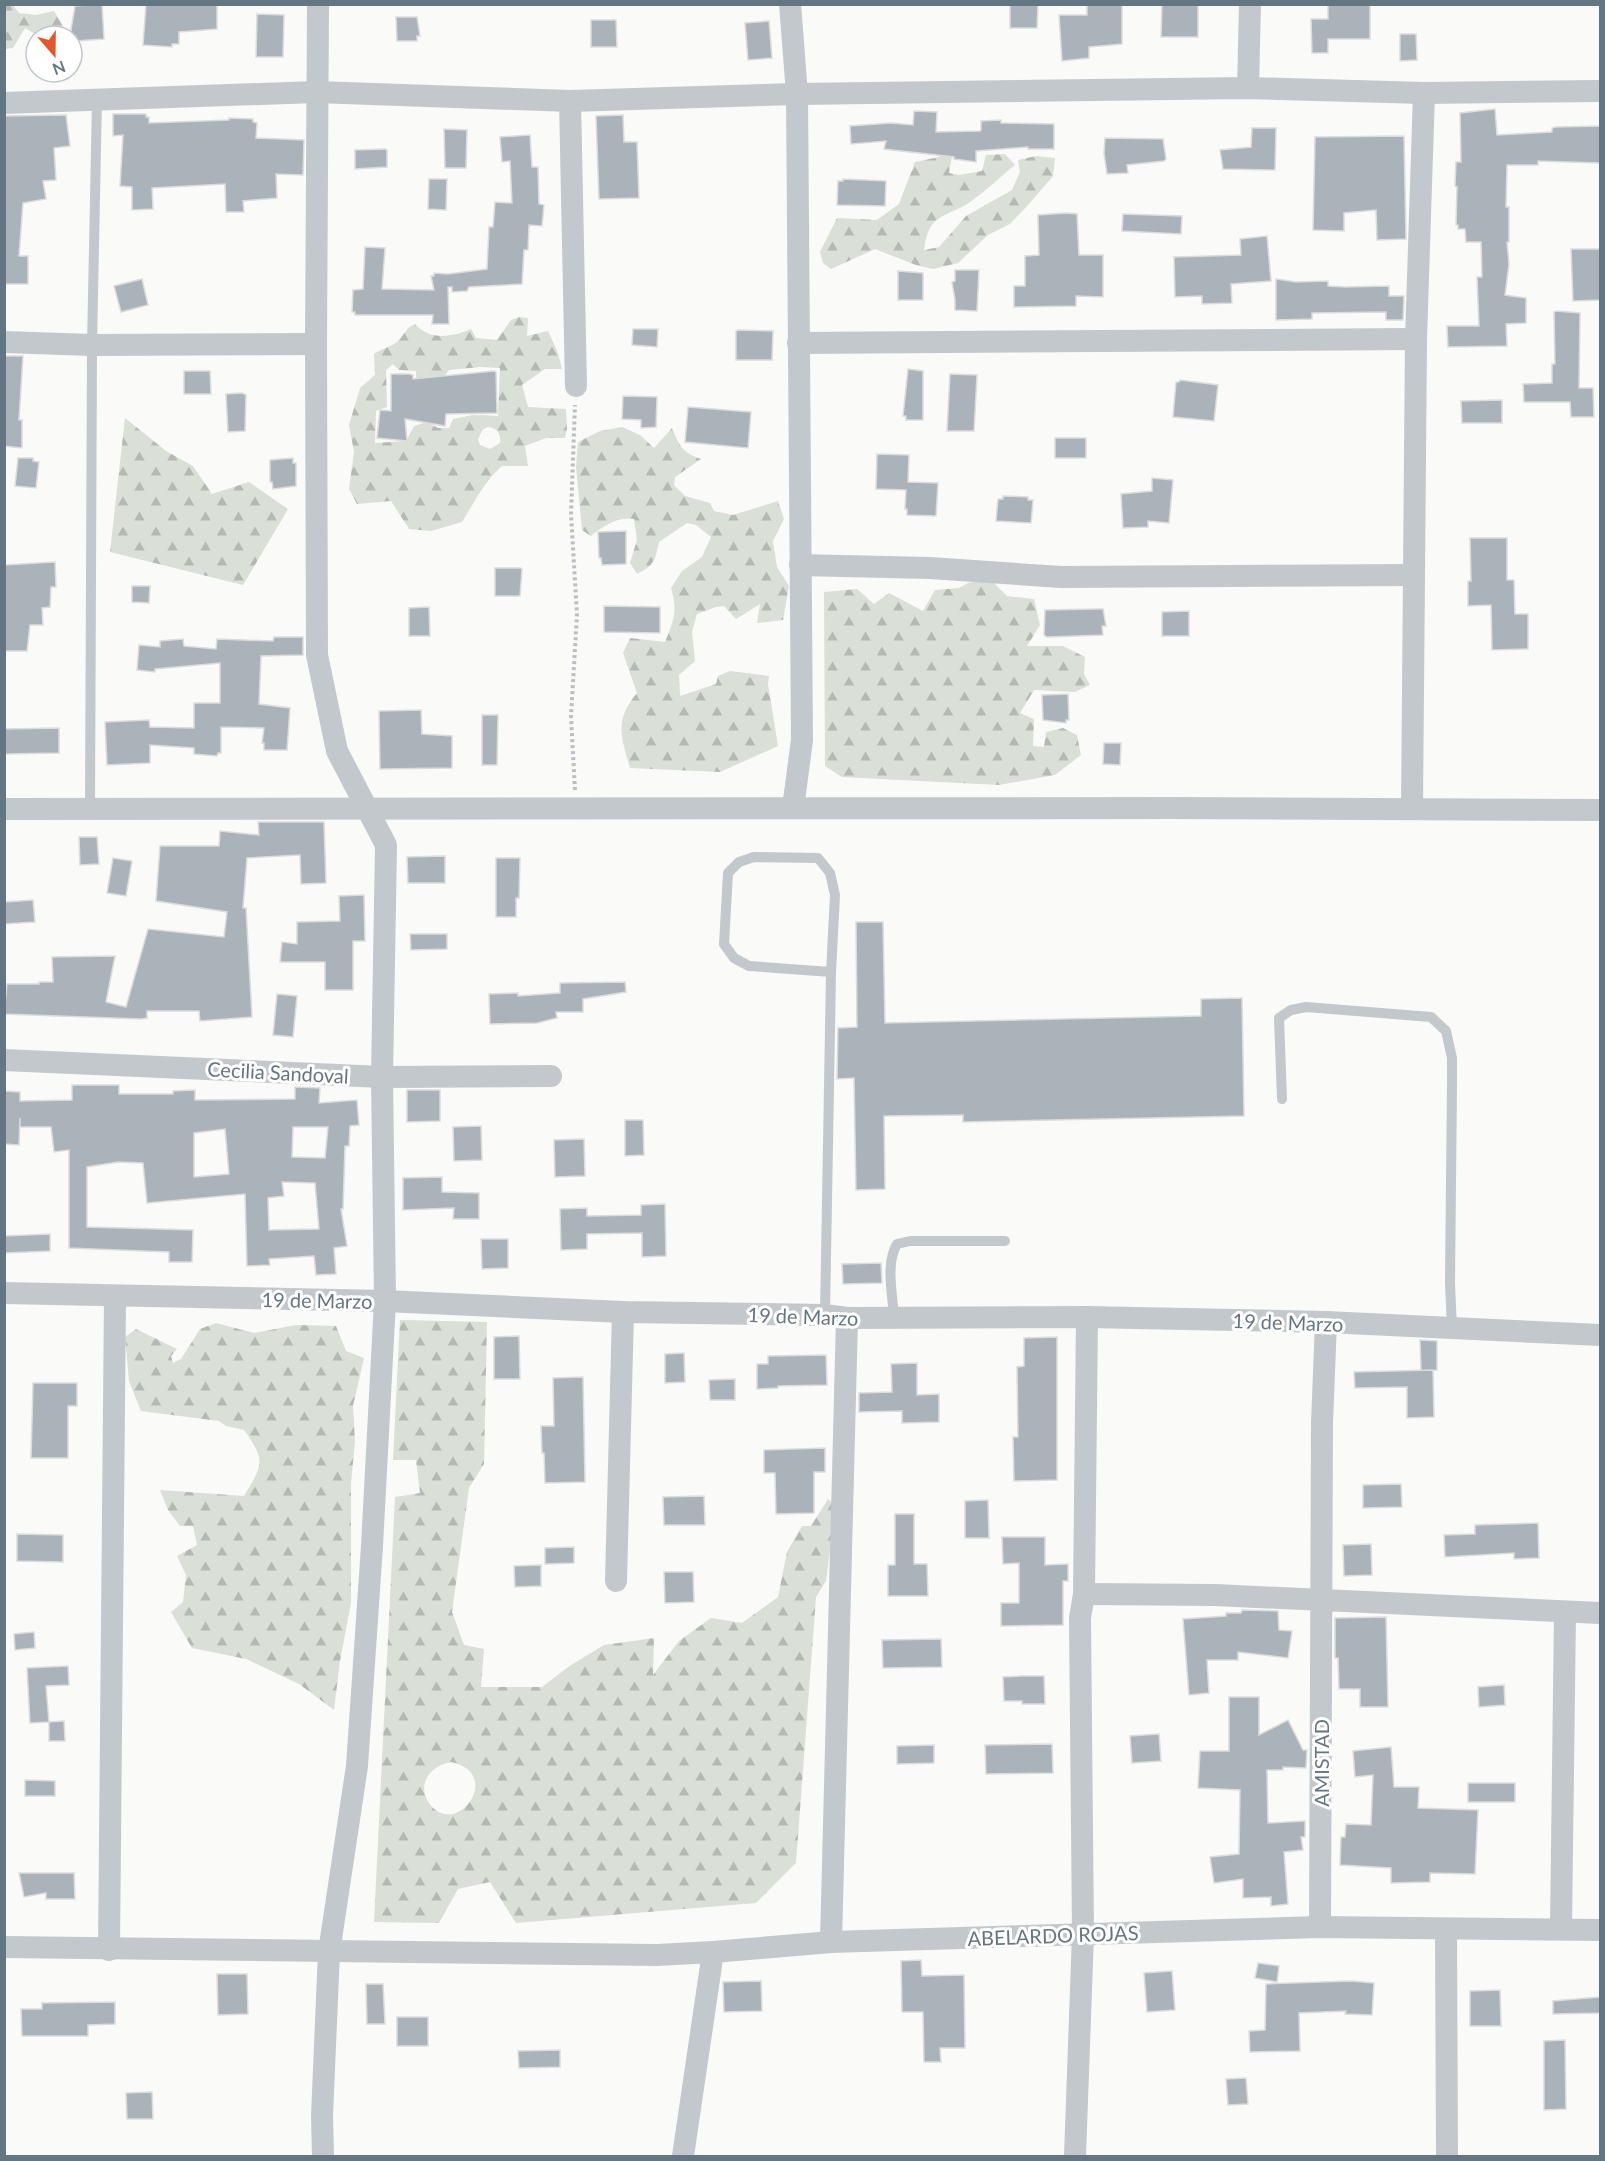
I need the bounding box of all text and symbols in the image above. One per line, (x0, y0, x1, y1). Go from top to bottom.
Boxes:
north arrow (24, 24, 84, 84)
text: N (50, 58, 68, 80)
street label: Cecilia Sandoval (207, 1056, 349, 1088)
street label: 19 de Marzo (261, 1287, 373, 1313)
street label: 19 de Marzo (747, 1302, 859, 1330)
street label: 19 de Marzo (1232, 1308, 1344, 1336)
street label: AMISTAD (1309, 1719, 1333, 1807)
street label: ABELARDO ROJAS (967, 1920, 1139, 1950)

